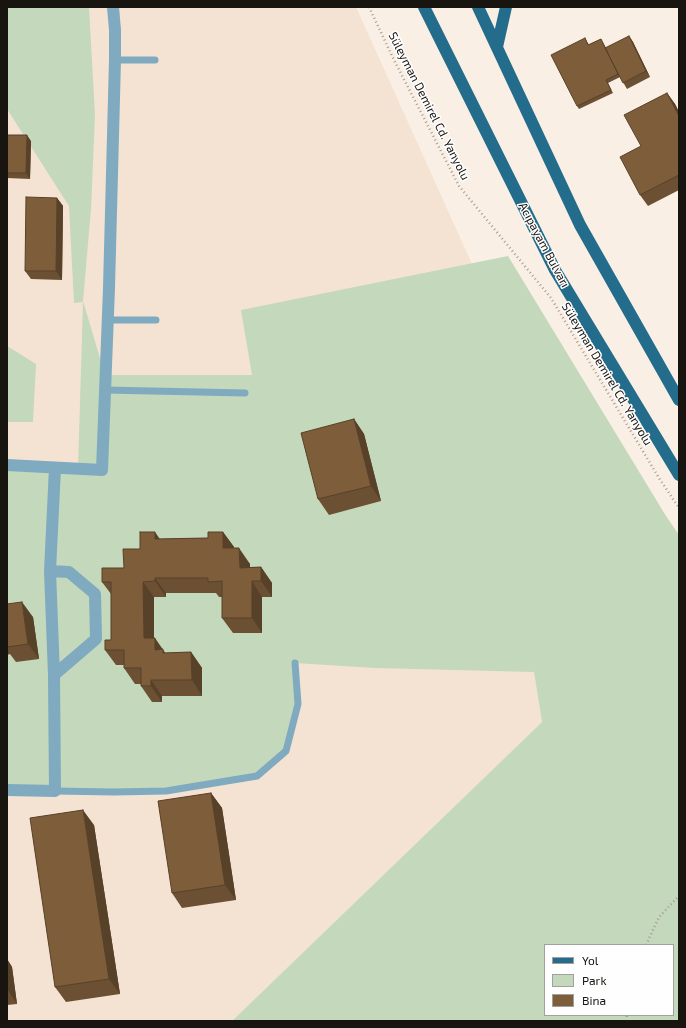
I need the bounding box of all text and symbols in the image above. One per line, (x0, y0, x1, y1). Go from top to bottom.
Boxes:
street label: Süleyman Demirel Cd. Yanyolu (385, 30, 473, 182)
street label: Acıpayam Bulvarı (516, 200, 572, 290)
street label: Süleyman Demirel Cd. Yanyolu (559, 300, 655, 448)
legend (544, 944, 674, 1016)
text: Yol (582, 953, 598, 967)
text: Park (582, 973, 607, 987)
text: Bina (582, 993, 606, 1007)

